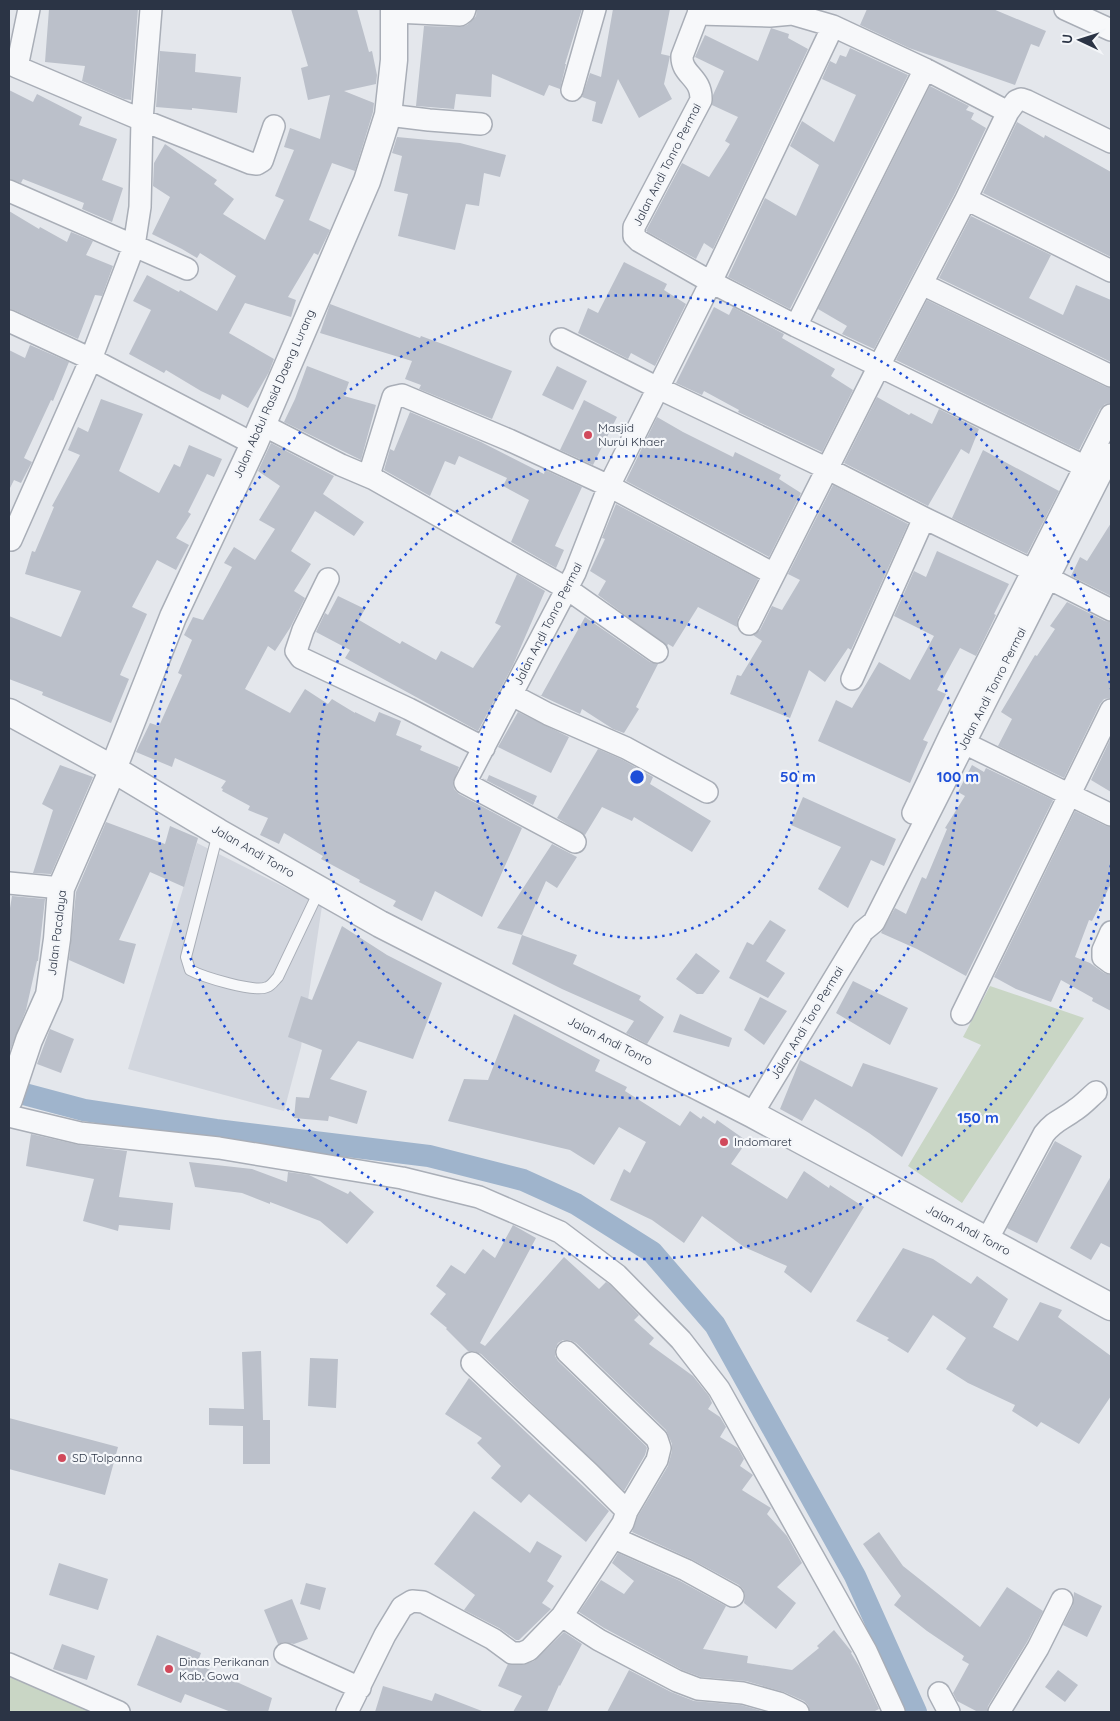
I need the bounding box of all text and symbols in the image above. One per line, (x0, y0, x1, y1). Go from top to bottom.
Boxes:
north arrow (1055, 15, 1105, 65)
text: U (1058, 34, 1076, 45)
street label: Jalan Andi Tonro Permai (629, 101, 704, 229)
street label: Jalan Abdul Rasid Daeng Lurang (229, 307, 318, 481)
place label: Masjid Nurul Khaer (598, 420, 665, 449)
marker: Masjid Nurul Khaer (582, 429, 594, 441)
street label: Jalan Andi Tonro Permai (510, 560, 585, 688)
street label: Jalan Andi Tonro Permai (954, 625, 1029, 753)
text: 50 m (780, 767, 816, 786)
text: 100 m (937, 767, 979, 786)
centre of rings (628, 768, 646, 786)
street label: Jalan Andi Tonro (209, 821, 298, 881)
street label: Jalan Pacalaya (44, 889, 69, 977)
street label: Jalan Andi Toro Permai (767, 963, 846, 1082)
street label: Jalan Andi Tonro (565, 1013, 655, 1069)
text: 150 m (957, 1108, 999, 1127)
place label: Indomaret (734, 1134, 792, 1149)
marker: Indomaret (718, 1136, 730, 1148)
street label: Jalan Andi Tonro (923, 1201, 1013, 1258)
place label: SD Tolpanna (72, 1450, 142, 1465)
marker: SD Tolpanna (56, 1452, 68, 1464)
place label: Dinas Perikanan Kab. Gowa (179, 1654, 269, 1683)
marker: Dinas Perikanan Kab. Gowa (163, 1663, 175, 1675)

